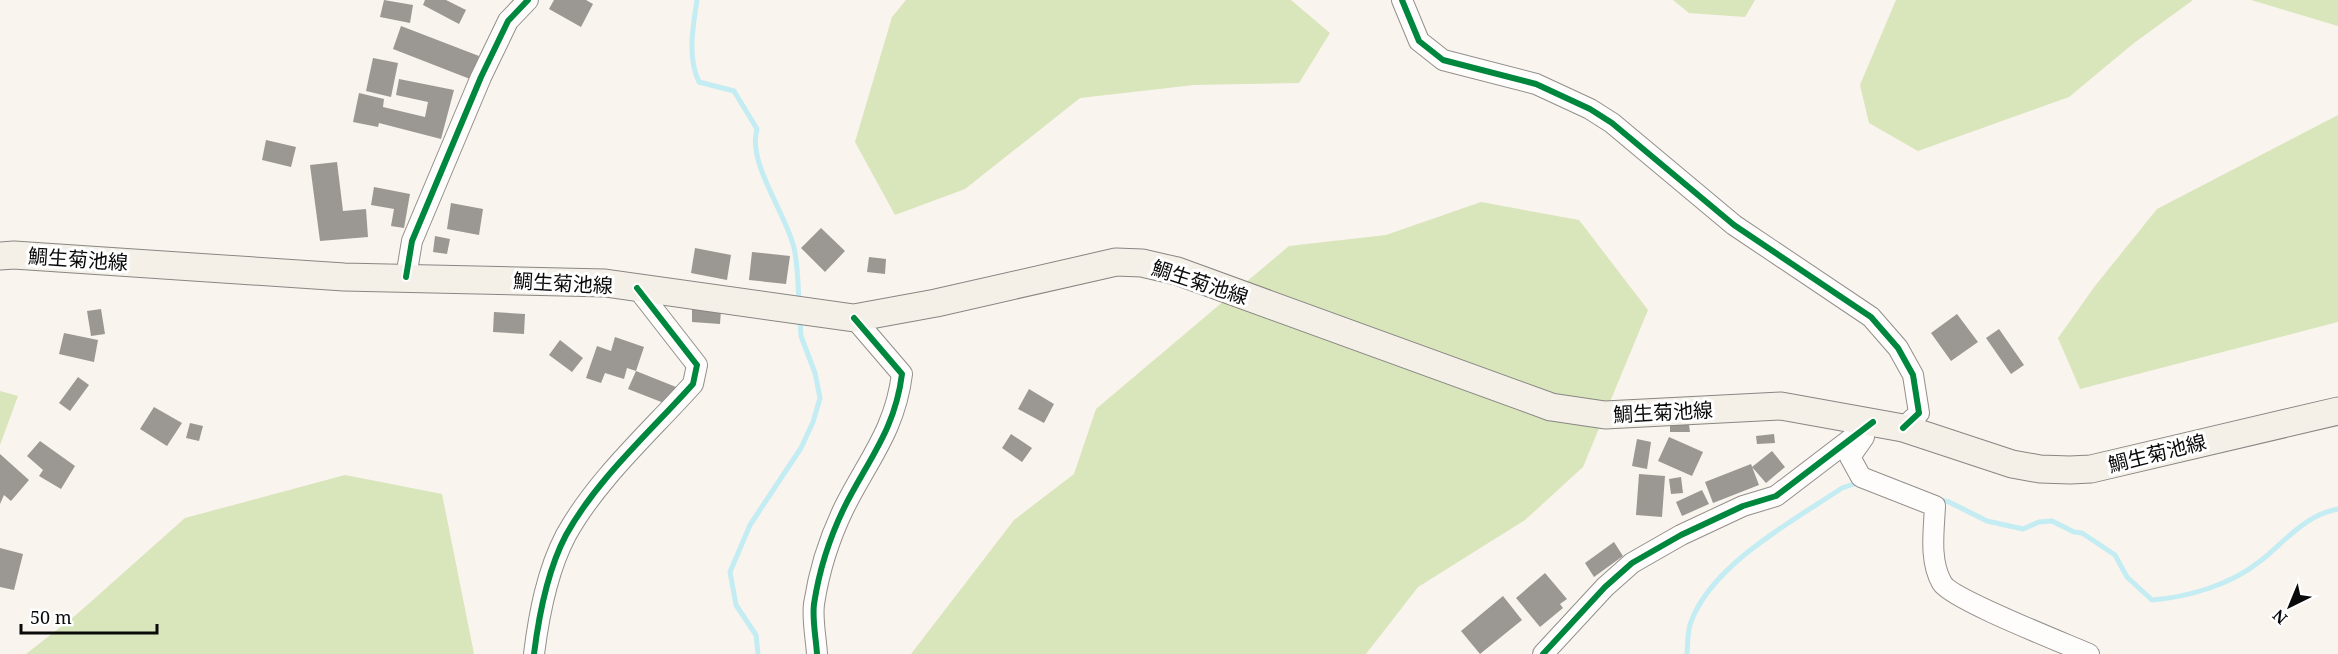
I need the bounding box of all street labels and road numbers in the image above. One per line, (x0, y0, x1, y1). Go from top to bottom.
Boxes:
street label: 鯛生菊池線 (27, 242, 129, 276)
street label: 鯛生菊池線 (1148, 254, 1252, 310)
street label: 鯛生菊池線 (512, 267, 614, 299)
street label: 鯛生菊池線 (1612, 396, 1714, 428)
street label: 鯛生菊池線 (2105, 428, 2209, 478)

